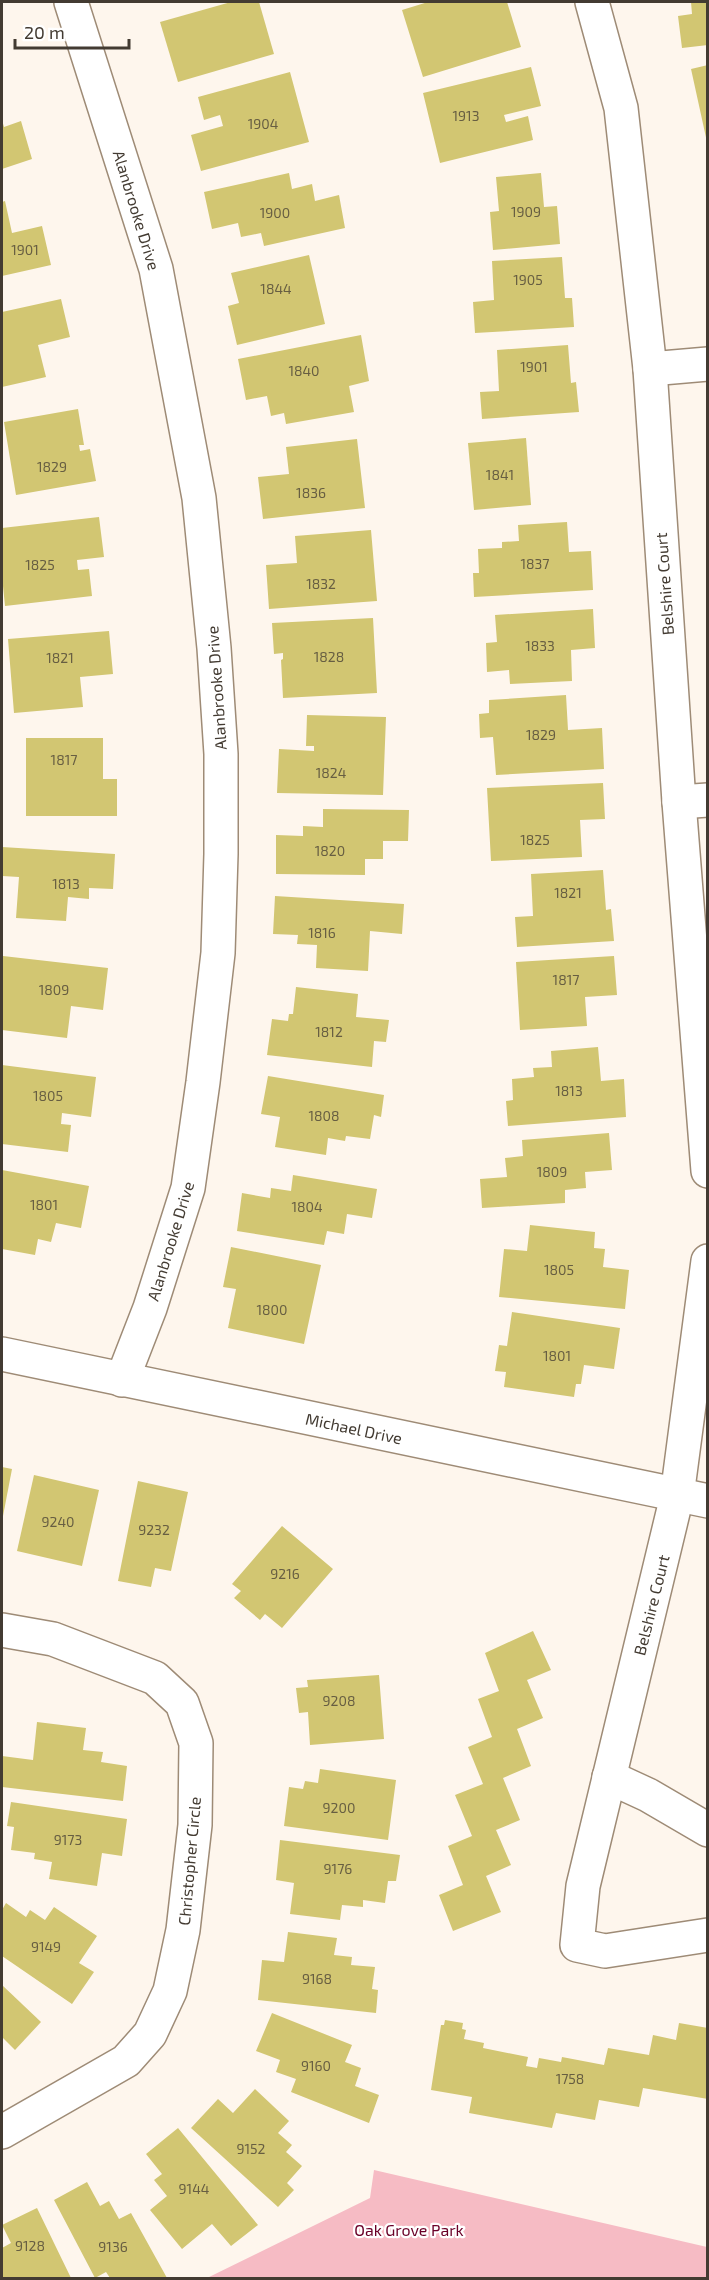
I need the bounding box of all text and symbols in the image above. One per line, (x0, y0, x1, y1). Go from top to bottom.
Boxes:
scale bar (15, 12, 129, 50)
text: 20 m (24, 21, 65, 43)
house number: 1913 (453, 107, 479, 124)
house number: 1904 (248, 115, 278, 132)
street label: Alanbrooke Drive (110, 148, 164, 272)
house number: 1909 (511, 203, 541, 220)
house number: 1900 (260, 204, 290, 221)
house number: 1901 (11, 241, 39, 258)
house number: 1905 (513, 271, 543, 288)
house number: 1844 (260, 280, 292, 297)
house number: 1901 (520, 358, 548, 375)
house number: 1840 (288, 362, 320, 379)
house number: 1829 (37, 458, 67, 475)
house number: 1841 (486, 466, 514, 483)
house number: 1836 (296, 484, 326, 501)
street label: Belshire Court (651, 532, 677, 636)
house number: 1837 (520, 555, 550, 572)
house number: 1825 (25, 556, 55, 573)
house number: 1832 (306, 575, 336, 592)
street label: Alanbrooke Drive (202, 625, 230, 751)
house number: 1833 (525, 637, 555, 654)
house number: 1828 (314, 648, 344, 665)
house number: 1821 (46, 649, 74, 666)
house number: 1829 (526, 726, 556, 743)
house number: 1817 (51, 751, 77, 768)
house number: 1824 (316, 764, 346, 781)
house number: 1825 (520, 831, 550, 848)
house number: 1820 (315, 842, 345, 859)
house number: 1813 (52, 875, 80, 892)
house number: 1821 (554, 884, 582, 901)
house number: 1816 (308, 924, 336, 941)
house number: 1817 (553, 971, 579, 988)
house number: 1809 (39, 981, 69, 998)
house number: 1812 (315, 1023, 343, 1040)
house number: 1813 (555, 1082, 583, 1099)
house number: 1805 (33, 1087, 63, 1104)
house number: 1808 (308, 1107, 340, 1124)
house number: 1809 (537, 1163, 567, 1180)
street label: Alanbrooke Drive (143, 1179, 197, 1303)
house number: 1801 (30, 1196, 58, 1213)
house number: 1804 (291, 1198, 323, 1215)
house number: 1805 (544, 1261, 574, 1278)
house number: 1800 (257, 1301, 287, 1318)
house number: 1801 (543, 1347, 571, 1364)
street label: Michael Drive (304, 1408, 404, 1448)
house number: 9240 (42, 1513, 74, 1530)
house number: 9232 (138, 1521, 170, 1538)
street label: Belshire Court (629, 1553, 673, 1657)
house number: 9216 (270, 1565, 300, 1582)
house number: 9208 (323, 1692, 355, 1709)
street label: Christopher Circle (174, 1796, 204, 1926)
house number: 9200 (323, 1799, 355, 1816)
house number: 9173 (54, 1831, 82, 1848)
house number: 9176 (324, 1860, 352, 1877)
house number: 9149 (31, 1938, 61, 1955)
house number: 9168 (302, 1970, 332, 1987)
house number: 9160 (301, 2057, 331, 2074)
house number: 1758 (556, 2070, 584, 2087)
house number: 9152 (237, 2140, 266, 2157)
house number: 9144 (179, 2180, 209, 2197)
park label: Oak Grove Park (354, 2220, 464, 2239)
house number: 9128 (15, 2237, 45, 2254)
house number: 9136 (98, 2238, 128, 2255)

